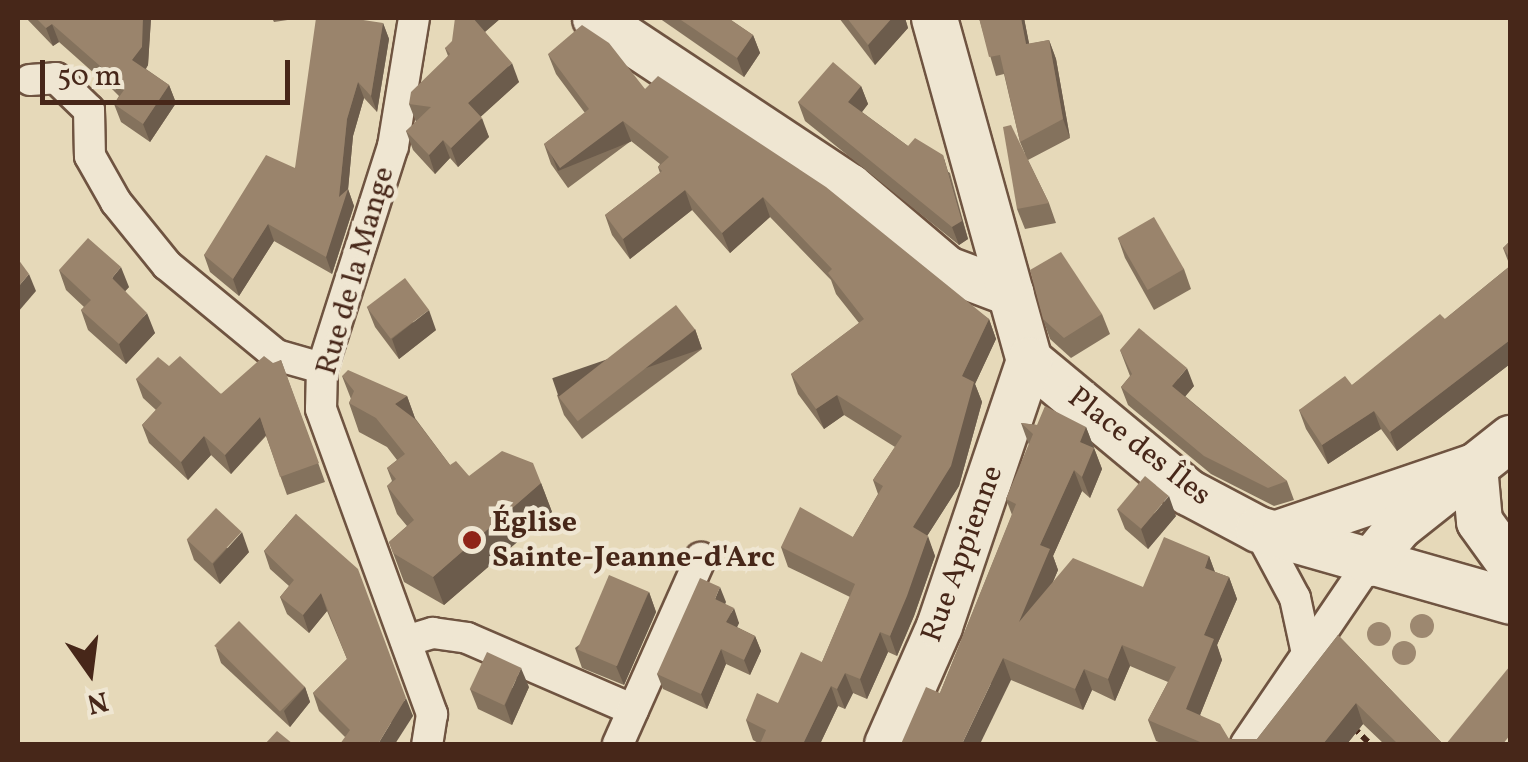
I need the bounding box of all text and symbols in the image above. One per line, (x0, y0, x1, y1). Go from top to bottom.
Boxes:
scale bar (45, 40, 295, 102)
text: 50 m (57, 56, 121, 98)
street label: Rue de la Mange (309, 163, 403, 379)
street label: Place des Îles (1060, 380, 1218, 514)
street label: Rue Appienne (914, 461, 1012, 647)
place label: Église Sainte-Jeanne-d'Arc (492, 505, 775, 576)
marker: Église Sainte-Jeanne-d'Arc (461, 529, 483, 551)
north arrow (40, 622, 140, 722)
text: N (83, 680, 112, 723)

